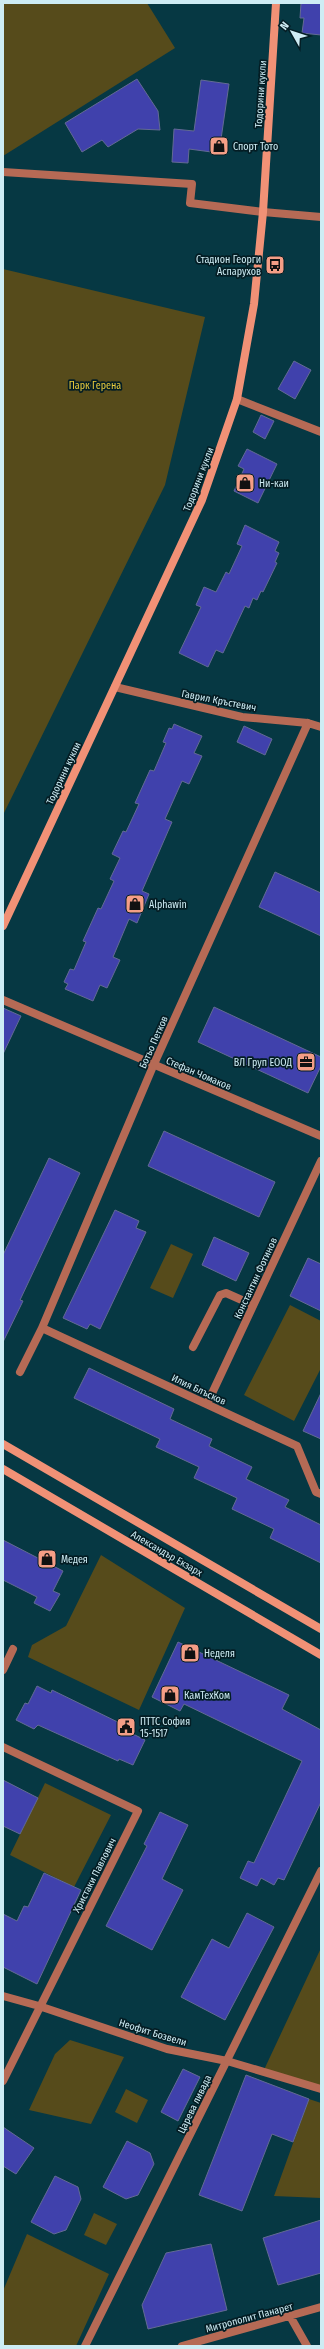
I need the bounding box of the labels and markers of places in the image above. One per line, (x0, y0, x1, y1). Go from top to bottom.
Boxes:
shop icon: Спорт Тото (208, 135, 230, 157)
place label: Спорт Тото (233, 141, 278, 153)
place label: Стадион Георги Аспарухов (196, 254, 261, 278)
bus stop icon: Стадион Георги Аспарухов (264, 254, 286, 276)
shop icon: Ни-каи (234, 472, 256, 494)
place label: Ни-каи (259, 478, 289, 490)
shop icon: Alphawin (124, 893, 146, 915)
place label: Alphawin (149, 899, 187, 911)
office icon: ВЛ Груп ЕООД (295, 1051, 317, 1073)
place label: ВЛ Груп ЕООД (234, 1057, 292, 1069)
shop icon: Медея (36, 1548, 58, 1570)
place label: Медея (61, 1554, 88, 1566)
shop icon: Неделя (179, 1642, 201, 1664)
place label: Неделя (204, 1648, 235, 1660)
shop icon: КамТехКом (159, 1684, 181, 1706)
place label: КамТехКом (184, 1690, 230, 1702)
public building icon: ПТТС София 15-1517 (115, 1716, 137, 1738)
place label: ПТТС София 15-1517 (140, 1716, 190, 1740)

